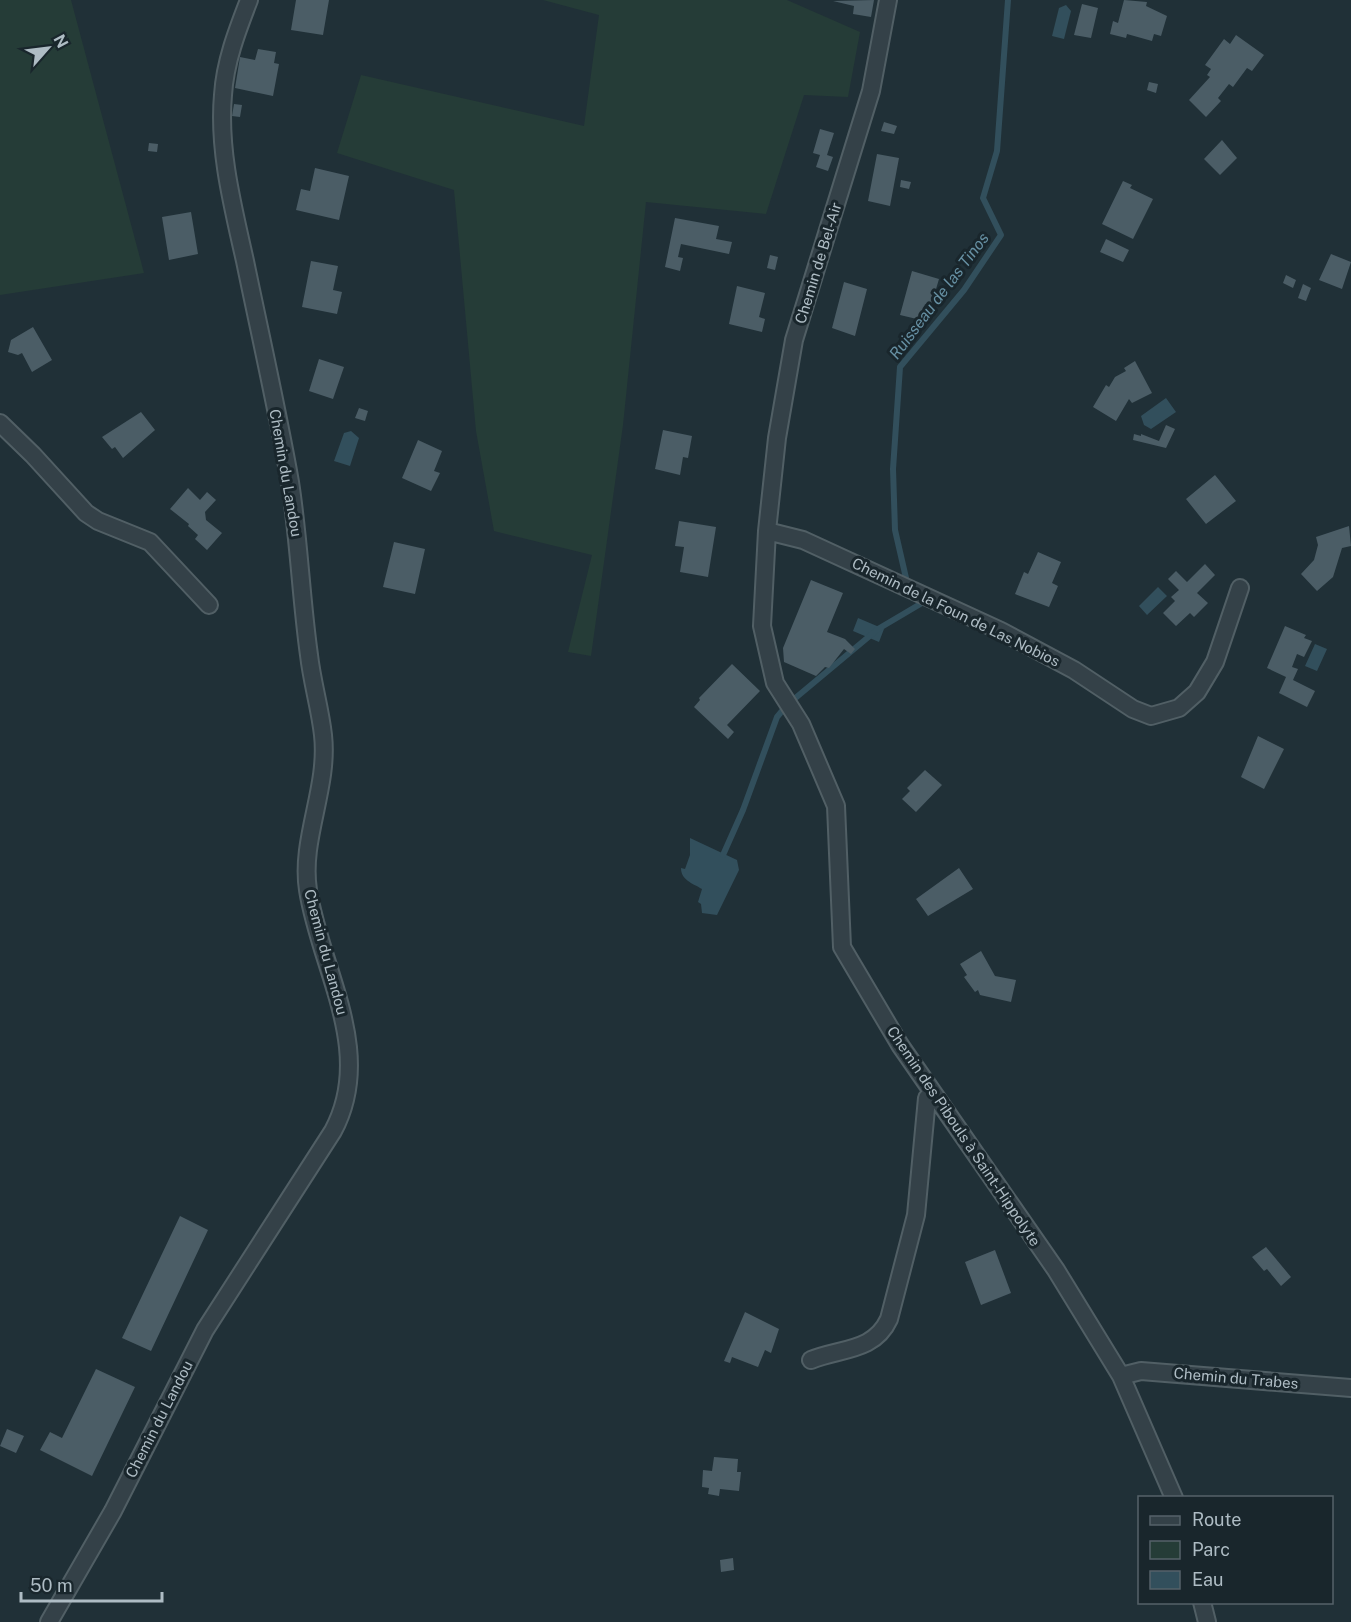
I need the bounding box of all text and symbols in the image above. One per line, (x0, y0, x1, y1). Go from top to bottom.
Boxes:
north arrow (18, 18, 78, 78)
text: N (49, 31, 72, 51)
street label: Chemin de Bel-Air (791, 200, 845, 326)
water label: Ruisseau de las Tinos (885, 229, 993, 363)
street label: Chemin du Landou (266, 408, 306, 538)
street label: Chemin de la Foun de Las Nobios (849, 554, 1063, 670)
street label: Chemin du Landou (301, 887, 351, 1017)
street label: Chemin des Pibouls à Saint-Hippolyte (884, 1023, 1044, 1249)
street label: Chemin du Landou (122, 1358, 196, 1480)
street label: Chemin du Trabes (1173, 1364, 1299, 1392)
legend (1138, 1496, 1333, 1604)
text: Route (1192, 1509, 1241, 1530)
text: Parc (1192, 1539, 1230, 1560)
scale bar (21, 1565, 162, 1603)
text: Eau (1192, 1569, 1223, 1590)
text: 50 m (30, 1575, 73, 1596)

